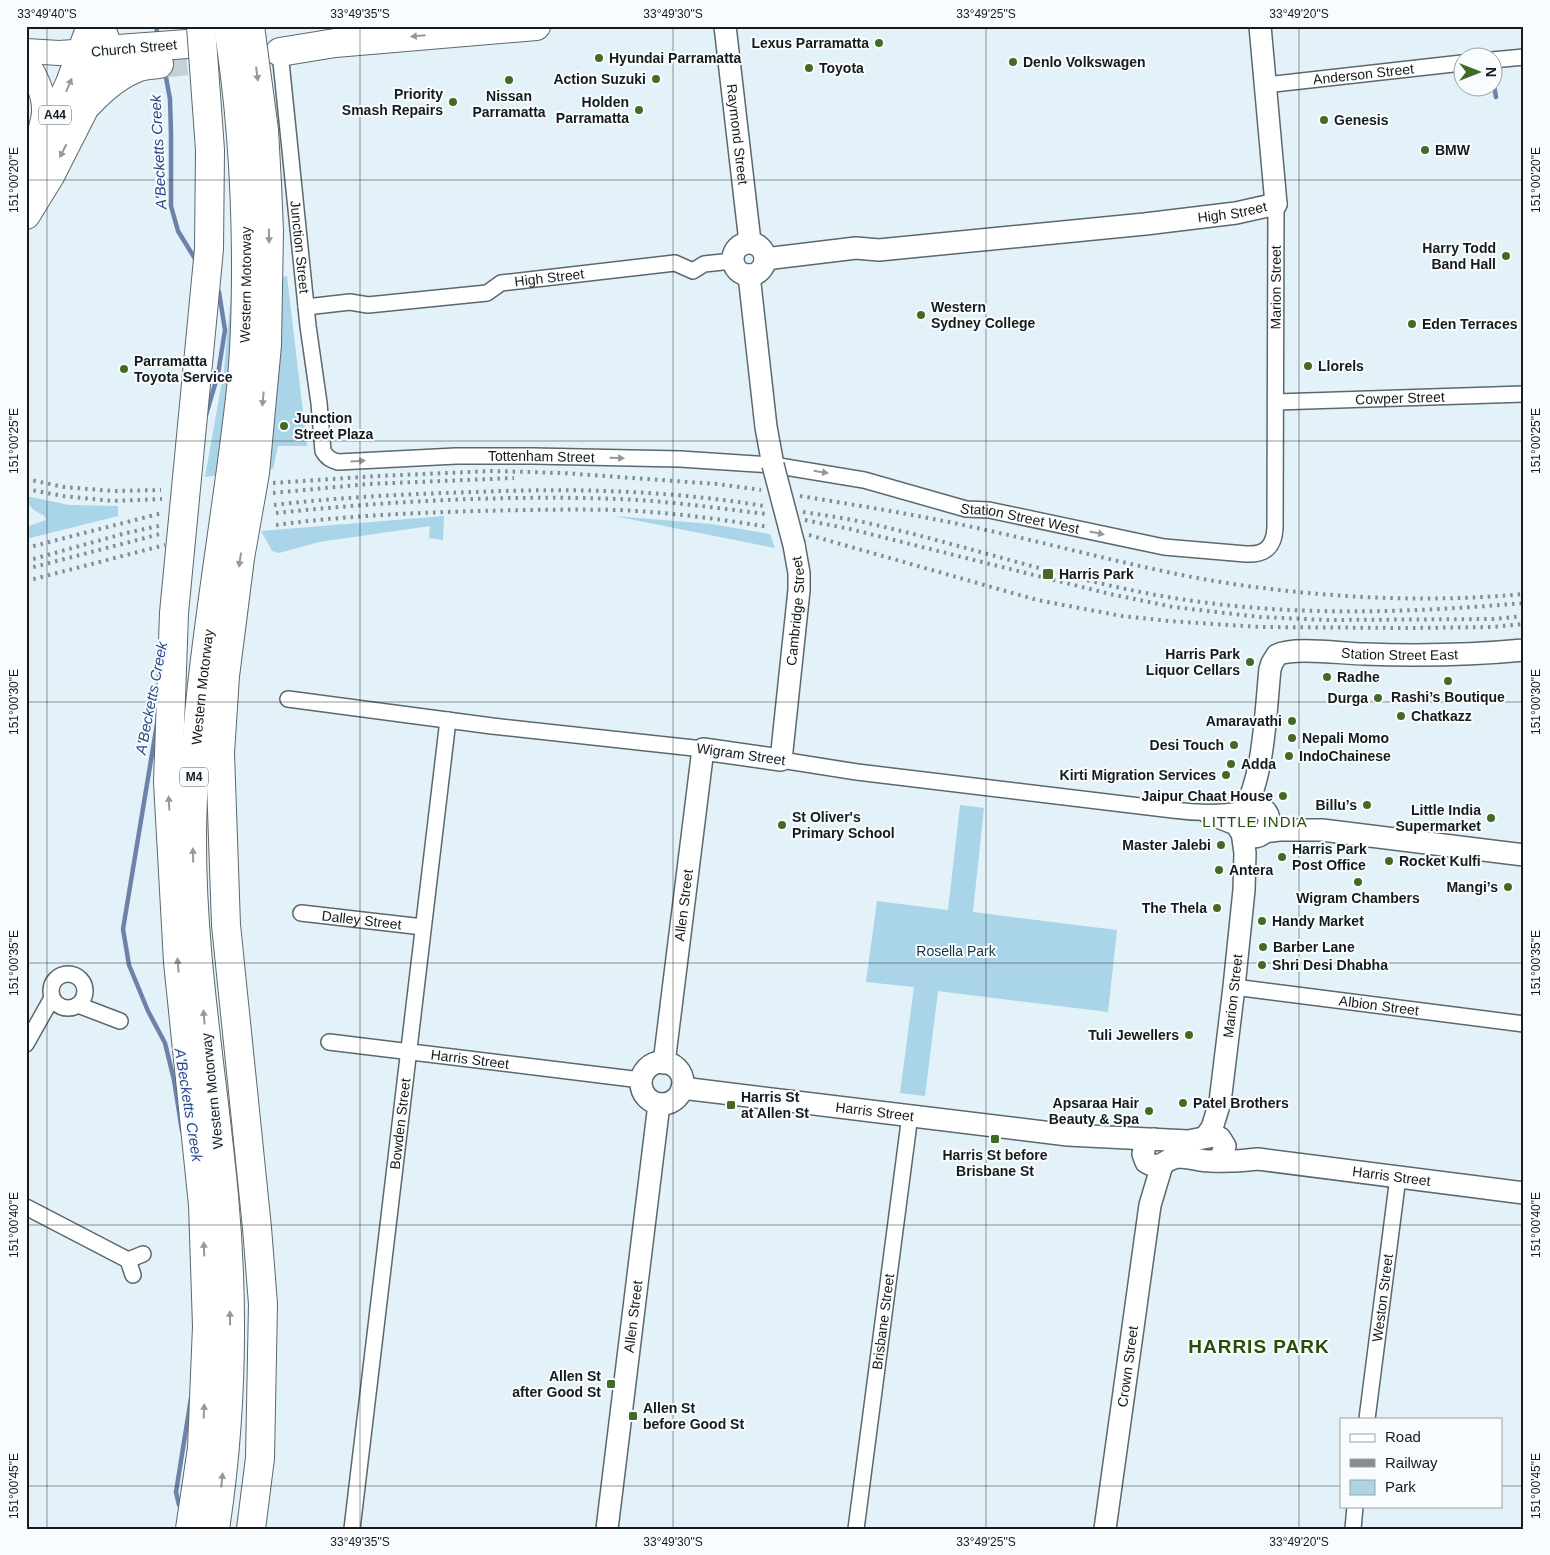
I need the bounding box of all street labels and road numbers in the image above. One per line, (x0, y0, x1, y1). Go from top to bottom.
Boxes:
street label: Church Street (90, 36, 178, 60)
street label: Anderson Street (1312, 60, 1415, 88)
street label: Raymond Street (724, 83, 751, 186)
road number: A44 (39, 106, 71, 124)
street label: High Street (1197, 198, 1268, 226)
street label: Junction Street (287, 200, 313, 294)
street label: Western Motorway (236, 226, 254, 343)
street label: Marion Street (1268, 245, 1284, 329)
street label: High Street (514, 265, 585, 289)
street label: Cowper Street (1355, 389, 1445, 407)
street label: Tottenham Street (488, 448, 595, 465)
street label: Station Street West (959, 500, 1081, 537)
street label: Cambridge Street (783, 555, 807, 666)
street label: Western Motorway (188, 628, 217, 746)
street label: Station Street East (1341, 645, 1458, 663)
street label: Wigram Street (696, 740, 787, 768)
road number: M4 (180, 768, 208, 786)
street label: Allen Street (671, 868, 696, 942)
street label: Dalley Street (321, 907, 402, 932)
street label: Marion Street (1220, 953, 1245, 1039)
street label: Albion Street (1338, 992, 1420, 1019)
street label: Western Motorway (198, 1032, 226, 1150)
street label: Harris Street (430, 1046, 510, 1072)
street label: Bowden Street (387, 1077, 413, 1170)
street label: Harris Street (835, 1099, 915, 1124)
street label: Harris Street (1351, 1163, 1432, 1189)
street label: Weston Street (1369, 1253, 1396, 1343)
street label: Brisbane Street (869, 1273, 897, 1371)
street label: Allen Street (621, 1280, 645, 1354)
street label: Crown Street (1114, 1325, 1141, 1408)

